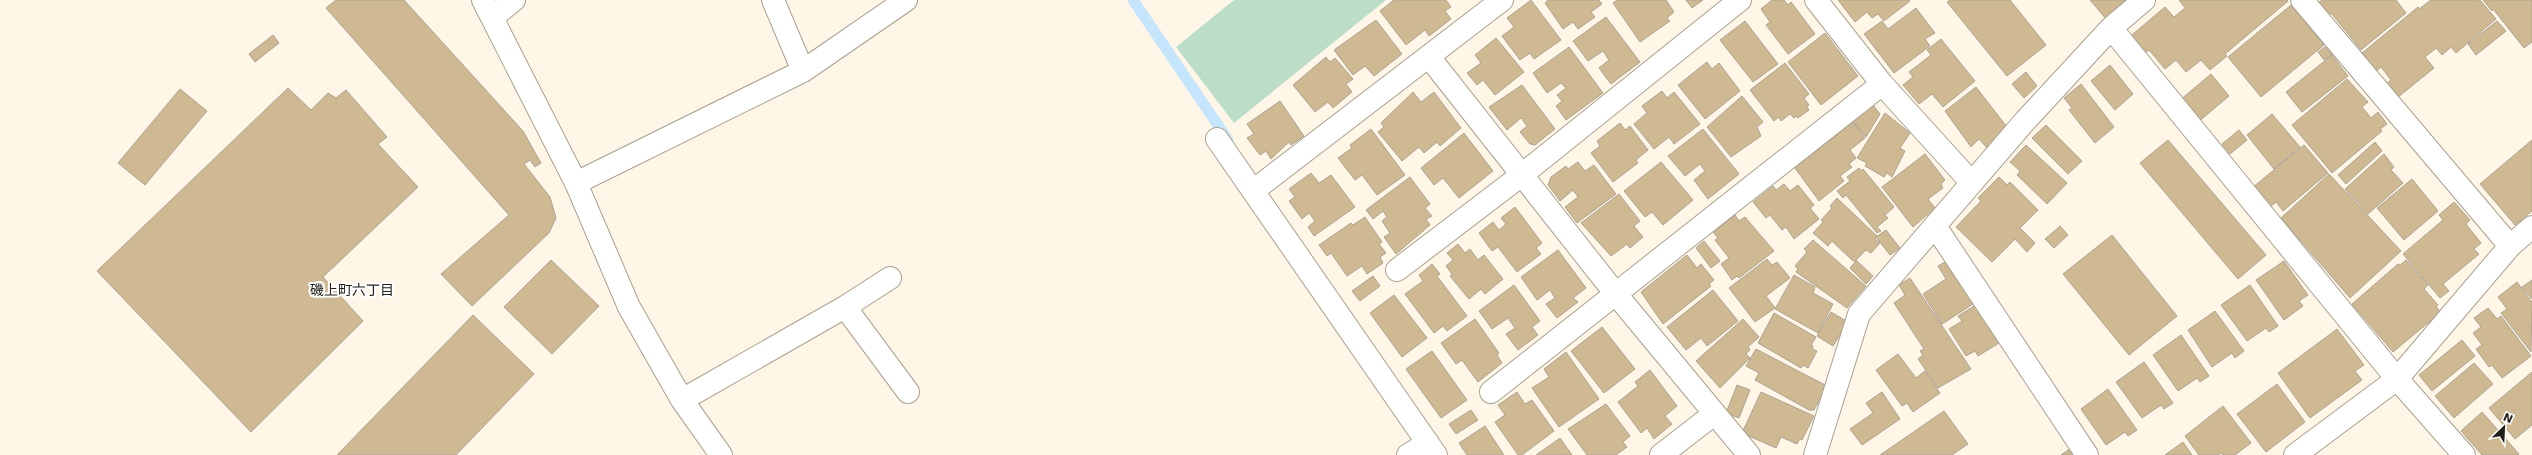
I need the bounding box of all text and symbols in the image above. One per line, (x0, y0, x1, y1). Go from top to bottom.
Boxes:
district label: 磯上町六丁目 (310, 282, 394, 298)
north arrow (2484, 407, 2524, 447)
text: N (2501, 411, 2515, 426)

